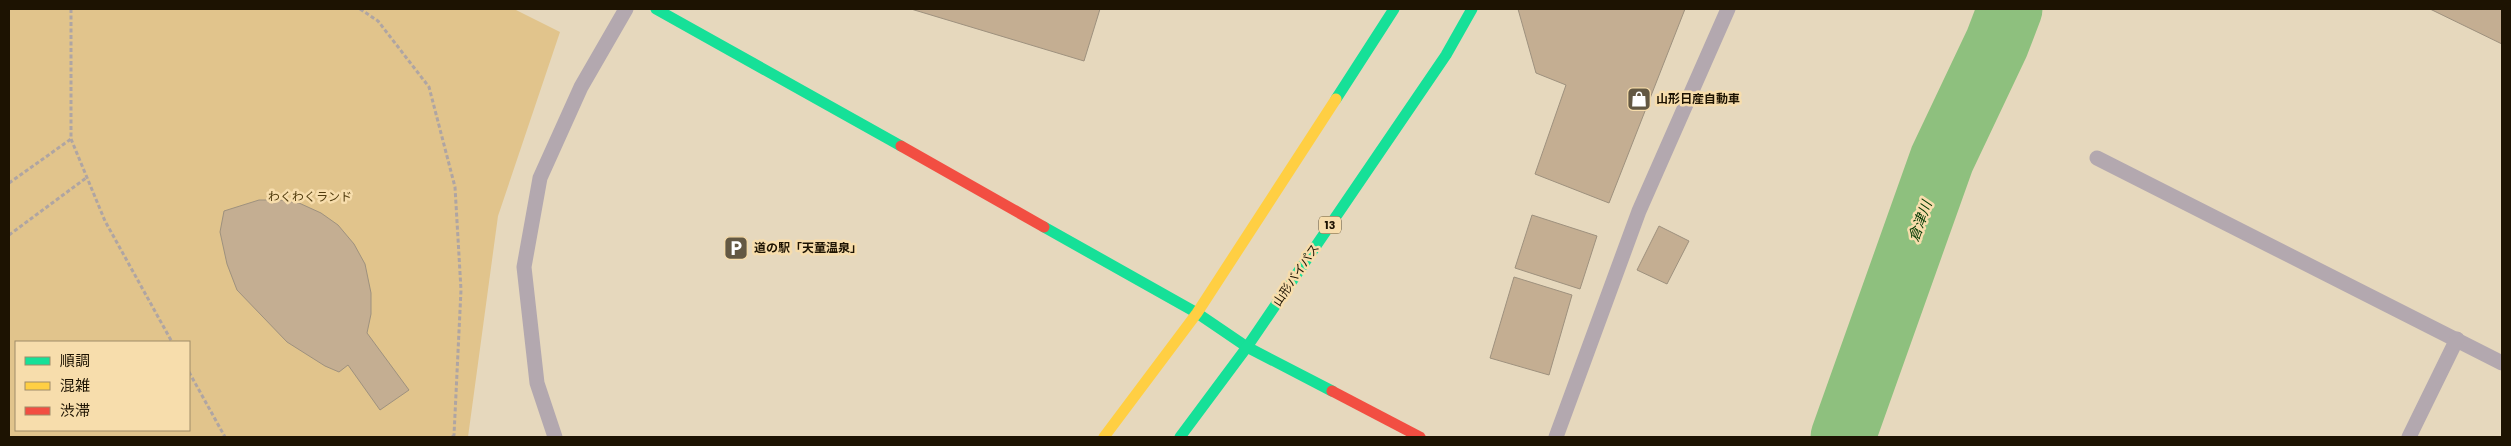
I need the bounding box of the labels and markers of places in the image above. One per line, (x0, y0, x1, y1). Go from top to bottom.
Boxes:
shop icon: 山形日産自動車 (1626, 86, 1652, 112)
place label: 山形日産自動車 (1656, 90, 1740, 107)
parking icon: 道の駅「天童温泉」 (723, 235, 749, 261)
place label: 道の駅「天童温泉」 (754, 239, 862, 256)

